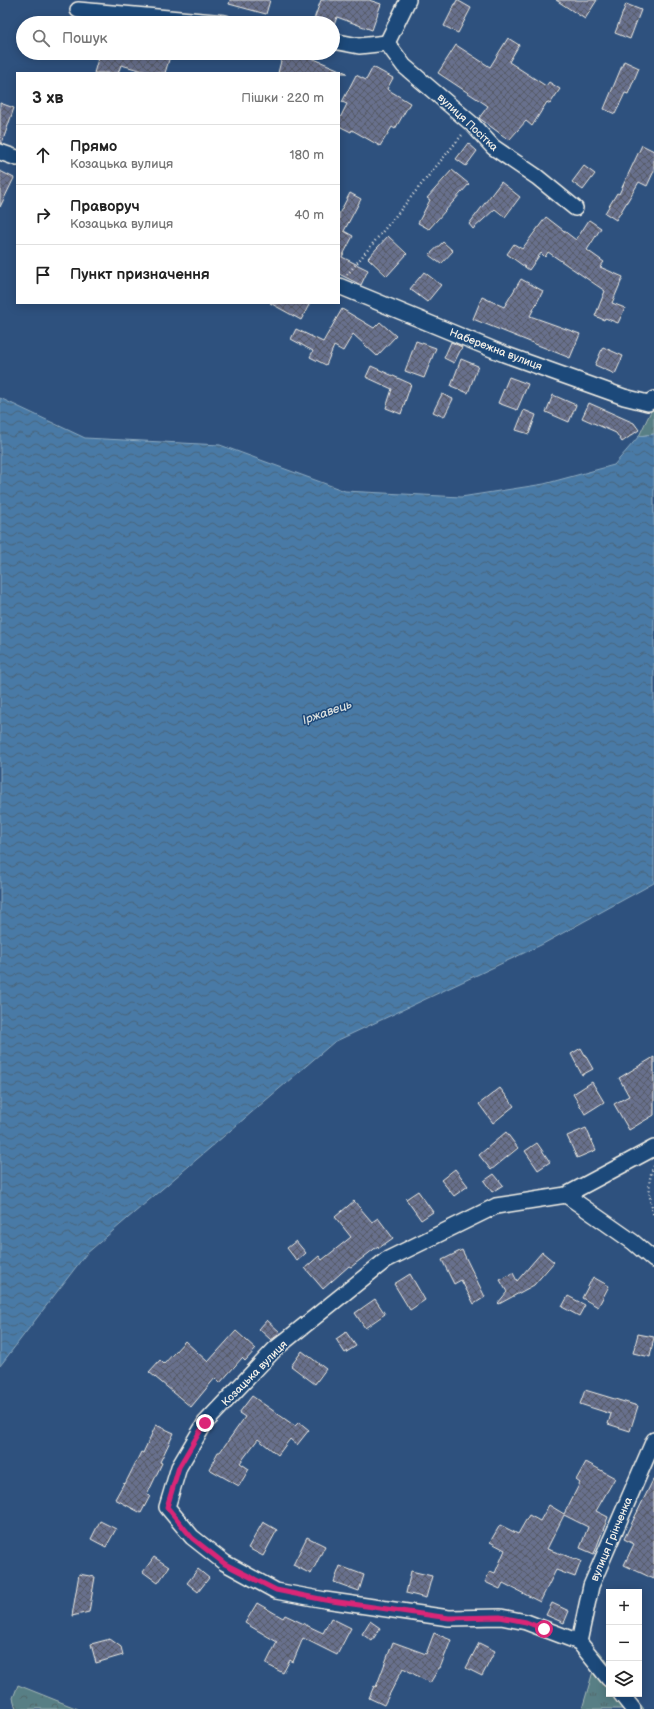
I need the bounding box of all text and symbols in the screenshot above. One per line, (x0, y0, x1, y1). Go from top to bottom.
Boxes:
search box (16, 16, 340, 60)
icon: search (30, 27, 52, 49)
text: Пошук (62, 29, 108, 48)
text: 3 хв (32, 88, 64, 108)
text: Пішки · 220 m (241, 90, 324, 106)
street label: вулиця Посітка (435, 91, 501, 154)
text: Прямо (70, 137, 117, 156)
icon: ahead (32, 144, 54, 166)
text: 180 m (289, 147, 324, 163)
text: Козацька вулиця (70, 156, 173, 172)
text: Праворуч (70, 197, 140, 216)
icon: right (32, 204, 54, 226)
text: 40 m (294, 207, 324, 223)
text: Козацька вулиця (70, 216, 173, 232)
icon: arrive (32, 264, 54, 286)
text: Пункт призначення (70, 265, 210, 284)
street label: Набережна вулиця (448, 326, 544, 373)
water label: Іржавець (300, 697, 354, 728)
street label: Козацька вулиця (219, 1338, 290, 1409)
route end (196, 1414, 214, 1432)
street label: вулиця Грінченка (588, 1495, 635, 1583)
map controls (606, 1589, 642, 1697)
button: + (606, 1589, 642, 1625)
route start (535, 1620, 553, 1638)
button: − (606, 1625, 642, 1661)
button: layers (606, 1661, 642, 1697)

